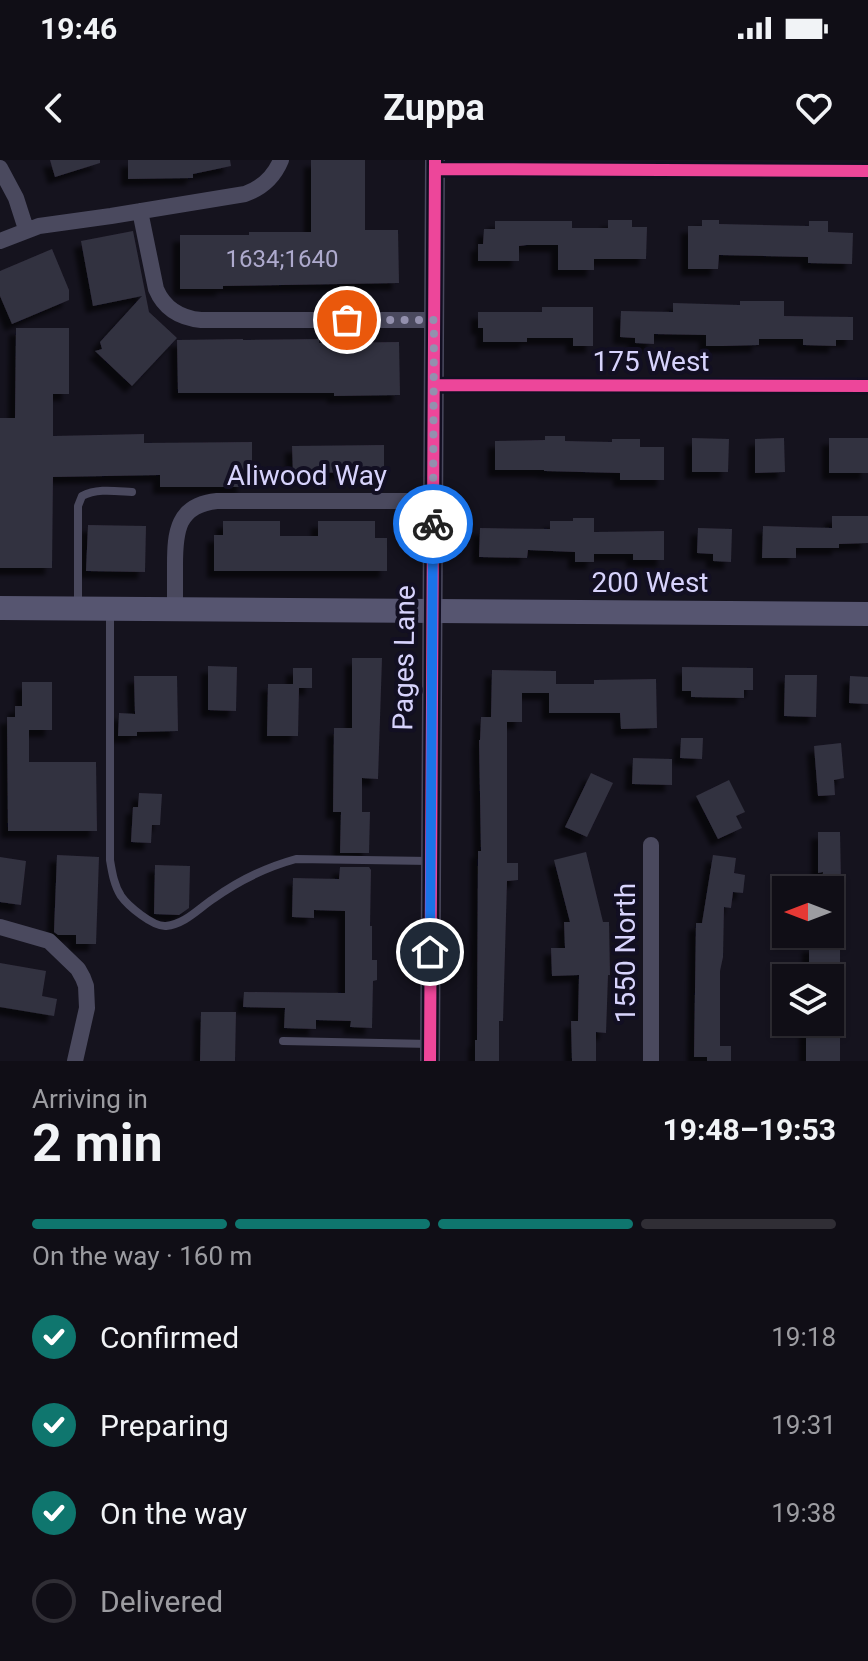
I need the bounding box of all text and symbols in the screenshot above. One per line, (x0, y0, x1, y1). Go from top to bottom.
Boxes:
text: 19:46 (40, 11, 117, 46)
icon: back (32, 86, 76, 130)
icon: heart (792, 86, 836, 130)
text: Zuppa (383, 87, 485, 129)
house number: 1634;1640 (226, 245, 338, 273)
pin (313, 286, 381, 354)
icon: bag (325, 298, 369, 342)
street label: 175 West (592, 345, 710, 378)
street label: Aliwood Way (227, 459, 387, 492)
courier (393, 484, 473, 564)
icon: bike (411, 502, 455, 546)
street label: 200 West (591, 566, 709, 599)
street label: Pages Lane (386, 585, 422, 731)
north arrow (772, 876, 844, 948)
map controls (772, 876, 844, 1036)
street label: 1550 North (609, 883, 642, 1023)
pin (396, 918, 464, 986)
icon: home (408, 930, 452, 974)
button: layers (772, 964, 844, 1036)
text: Arriving in (32, 1084, 148, 1114)
text: 19:48–19:53 (662, 1112, 836, 1147)
text: 2 min (32, 1113, 163, 1174)
text: On the way · 160 m (32, 1241, 252, 1271)
icon: check (32, 1315, 76, 1359)
text: Confirmed (100, 1320, 239, 1355)
text: 19:18 (771, 1322, 836, 1352)
icon: check (32, 1403, 76, 1447)
text: Preparing (100, 1408, 229, 1443)
text: 19:31 (771, 1410, 836, 1440)
icon: check (32, 1491, 76, 1535)
text: On the way (100, 1496, 247, 1531)
text: 19:38 (771, 1498, 836, 1528)
text: Delivered (100, 1584, 223, 1619)

